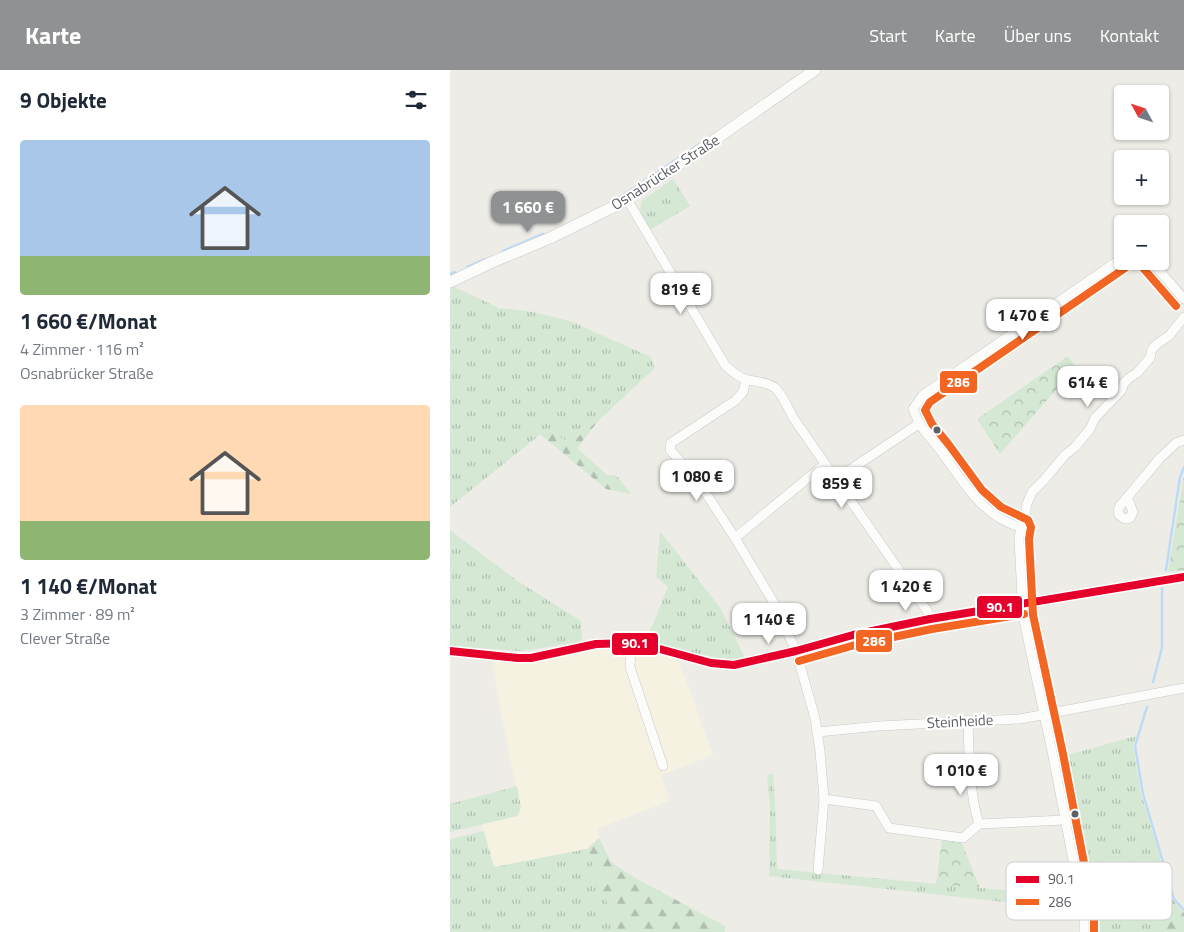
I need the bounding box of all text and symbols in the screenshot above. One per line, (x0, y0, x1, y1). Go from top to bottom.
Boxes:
text: Karte (25, 17, 81, 53)
text: Start (869, 22, 907, 49)
text: Karte (935, 22, 976, 49)
text: Über uns (1004, 22, 1072, 49)
text: Kontakt (1100, 22, 1159, 49)
text: 9 Objekte (20, 84, 107, 116)
north arrow (1114, 85, 1169, 140)
map controls (1114, 85, 1169, 270)
icon: filters (402, 86, 430, 114)
street label: Osnabrücker Straße (606, 128, 724, 216)
button: + (1114, 150, 1169, 205)
icon: home (180, 173, 270, 263)
pin: 1 660 € (482, 190, 574, 233)
text: 1 660 € (502, 195, 554, 219)
button: − (1114, 215, 1169, 270)
pin: 819 € (646, 272, 716, 315)
text: 819 € (661, 277, 701, 301)
pin: 1 470 € (977, 298, 1069, 341)
text: 1 470 € (997, 303, 1049, 327)
text: 1 660 €/Monat (20, 305, 157, 337)
text: 4 Zimmer · 116 m² (20, 337, 144, 361)
text: Osnabrücker Straße (20, 361, 154, 385)
pin: 614 € (1053, 366, 1123, 408)
line badge: 286 (939, 370, 978, 394)
text: 614 € (1068, 370, 1108, 394)
text: 286 (946, 371, 970, 392)
unlabelled marker (932, 425, 942, 435)
icon: home (180, 438, 270, 528)
pin: 1 080 € (651, 460, 743, 502)
text: 1 080 € (671, 464, 723, 488)
pin: 859 € (807, 466, 877, 509)
text: 859 € (822, 471, 862, 495)
text: 1 140 €/Monat (20, 570, 157, 602)
pin: 1 420 € (860, 570, 952, 612)
text: 1 420 € (880, 574, 932, 598)
line badge: 90.1 (976, 595, 1023, 619)
text: 90.1 (986, 596, 1014, 617)
text: 3 Zimmer · 89 m² (20, 602, 135, 626)
pin: 1 140 € (723, 602, 815, 645)
text: 1 140 € (743, 607, 795, 631)
text: Clever Straße (20, 626, 110, 650)
line badge: 286 (855, 629, 893, 653)
text: 286 (862, 630, 886, 651)
line badge: 90.1 (611, 632, 659, 656)
text: 90.1 (621, 632, 649, 653)
street label: Steinheide (926, 708, 994, 734)
pin: 1 010 € (915, 754, 1007, 796)
text: 1 010 € (935, 758, 987, 782)
unlabelled marker (1070, 809, 1080, 819)
legend (1006, 862, 1172, 920)
text: 90.1 (1048, 868, 1075, 889)
text: 286 (1048, 891, 1072, 912)

